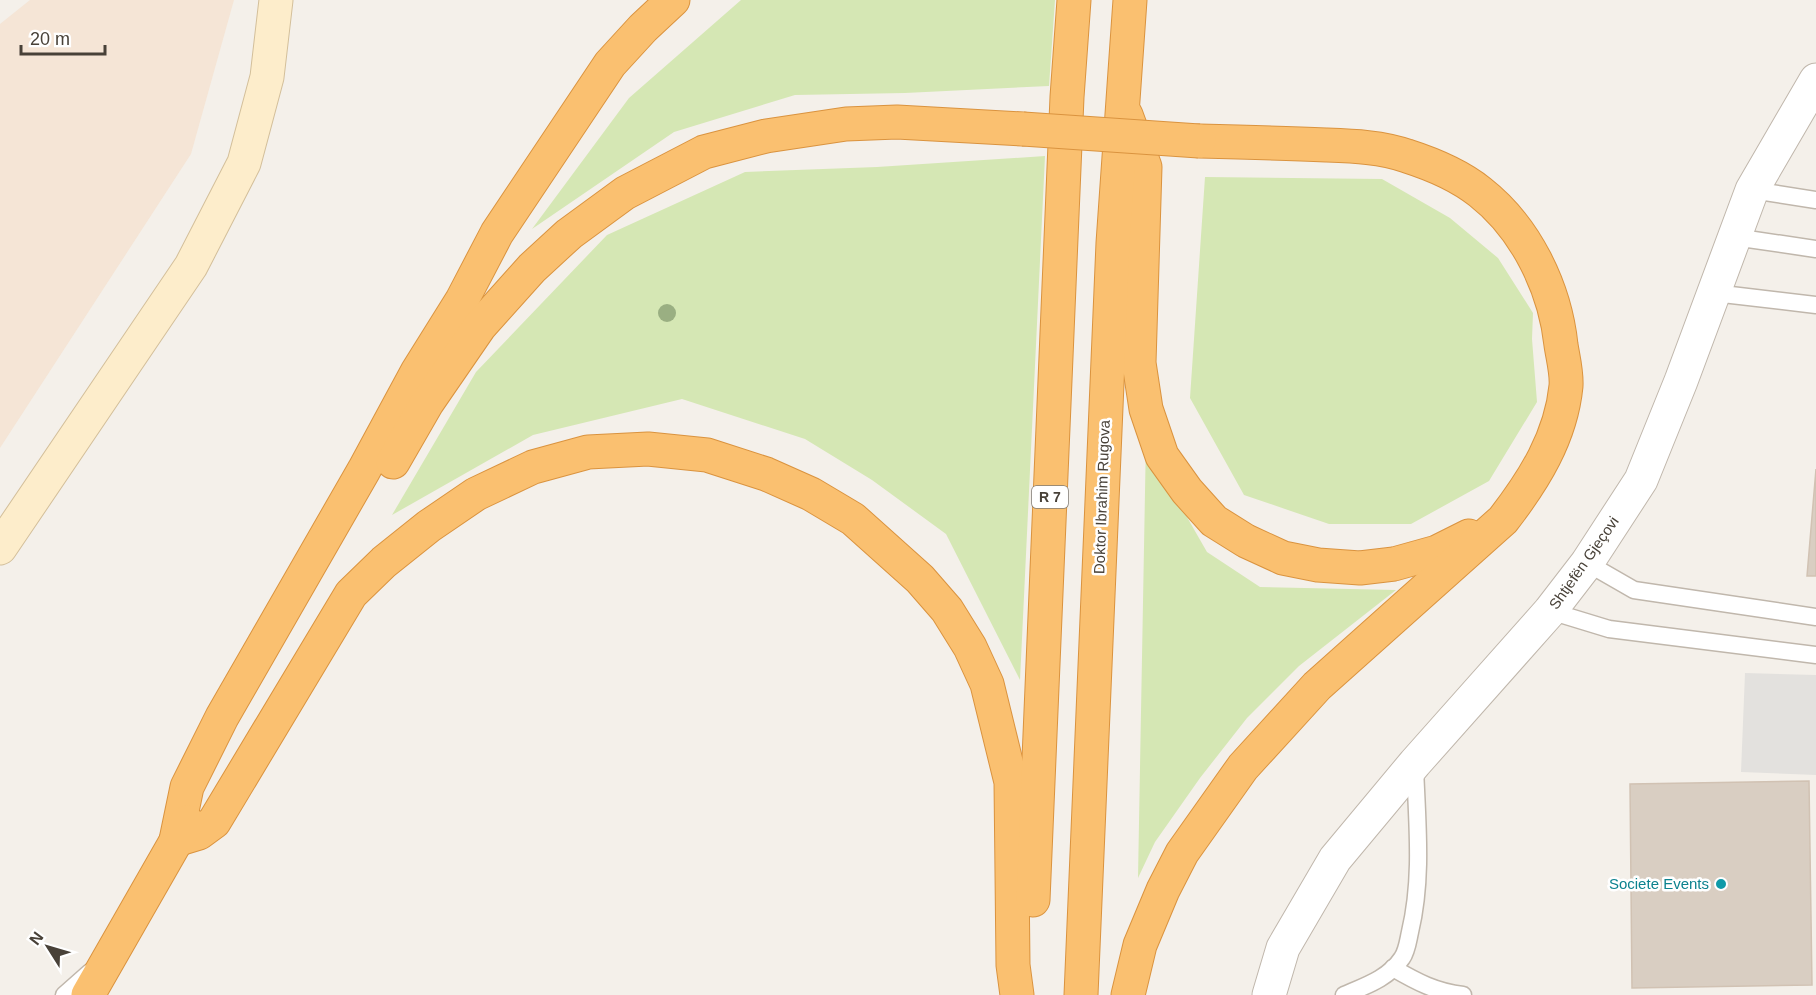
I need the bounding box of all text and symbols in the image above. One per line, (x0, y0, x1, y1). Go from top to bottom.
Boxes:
scale bar (21, 18, 105, 56)
text: 20 m (30, 29, 70, 49)
street label: Doktor Ibrahim Rugova (1090, 419, 1113, 574)
road number: R 7 (1032, 486, 1068, 508)
street label: Shtjefën Gjeçovi (1545, 513, 1622, 612)
place label: Societe Events (1609, 875, 1709, 892)
marker: Societe Events (1714, 877, 1728, 891)
north arrow (18, 917, 78, 977)
text: N (26, 929, 47, 948)

